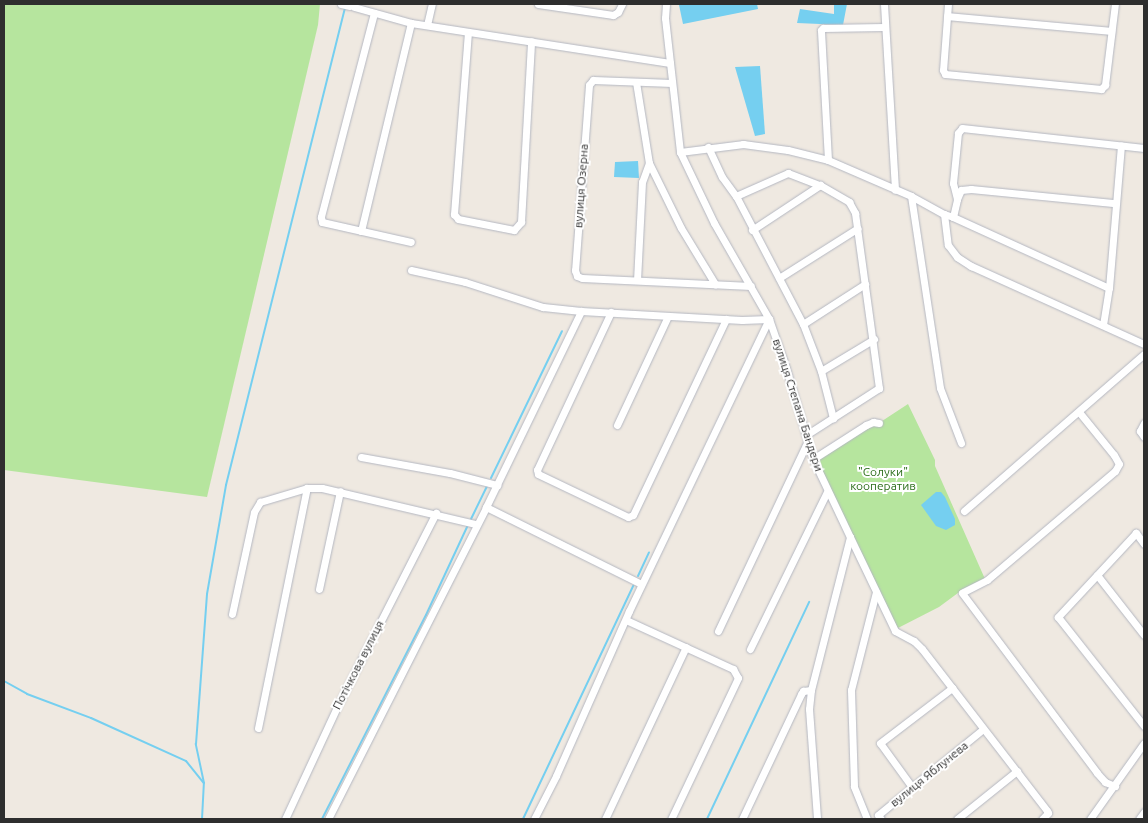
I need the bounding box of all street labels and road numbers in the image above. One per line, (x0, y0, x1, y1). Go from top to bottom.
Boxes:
street label: вулиця Озерна (571, 143, 591, 229)
street label: вулиця Степана Бандери (770, 337, 826, 473)
street label: Потічкова вулиця (329, 618, 387, 712)
street label: вулиця Яблунева (887, 738, 971, 810)

